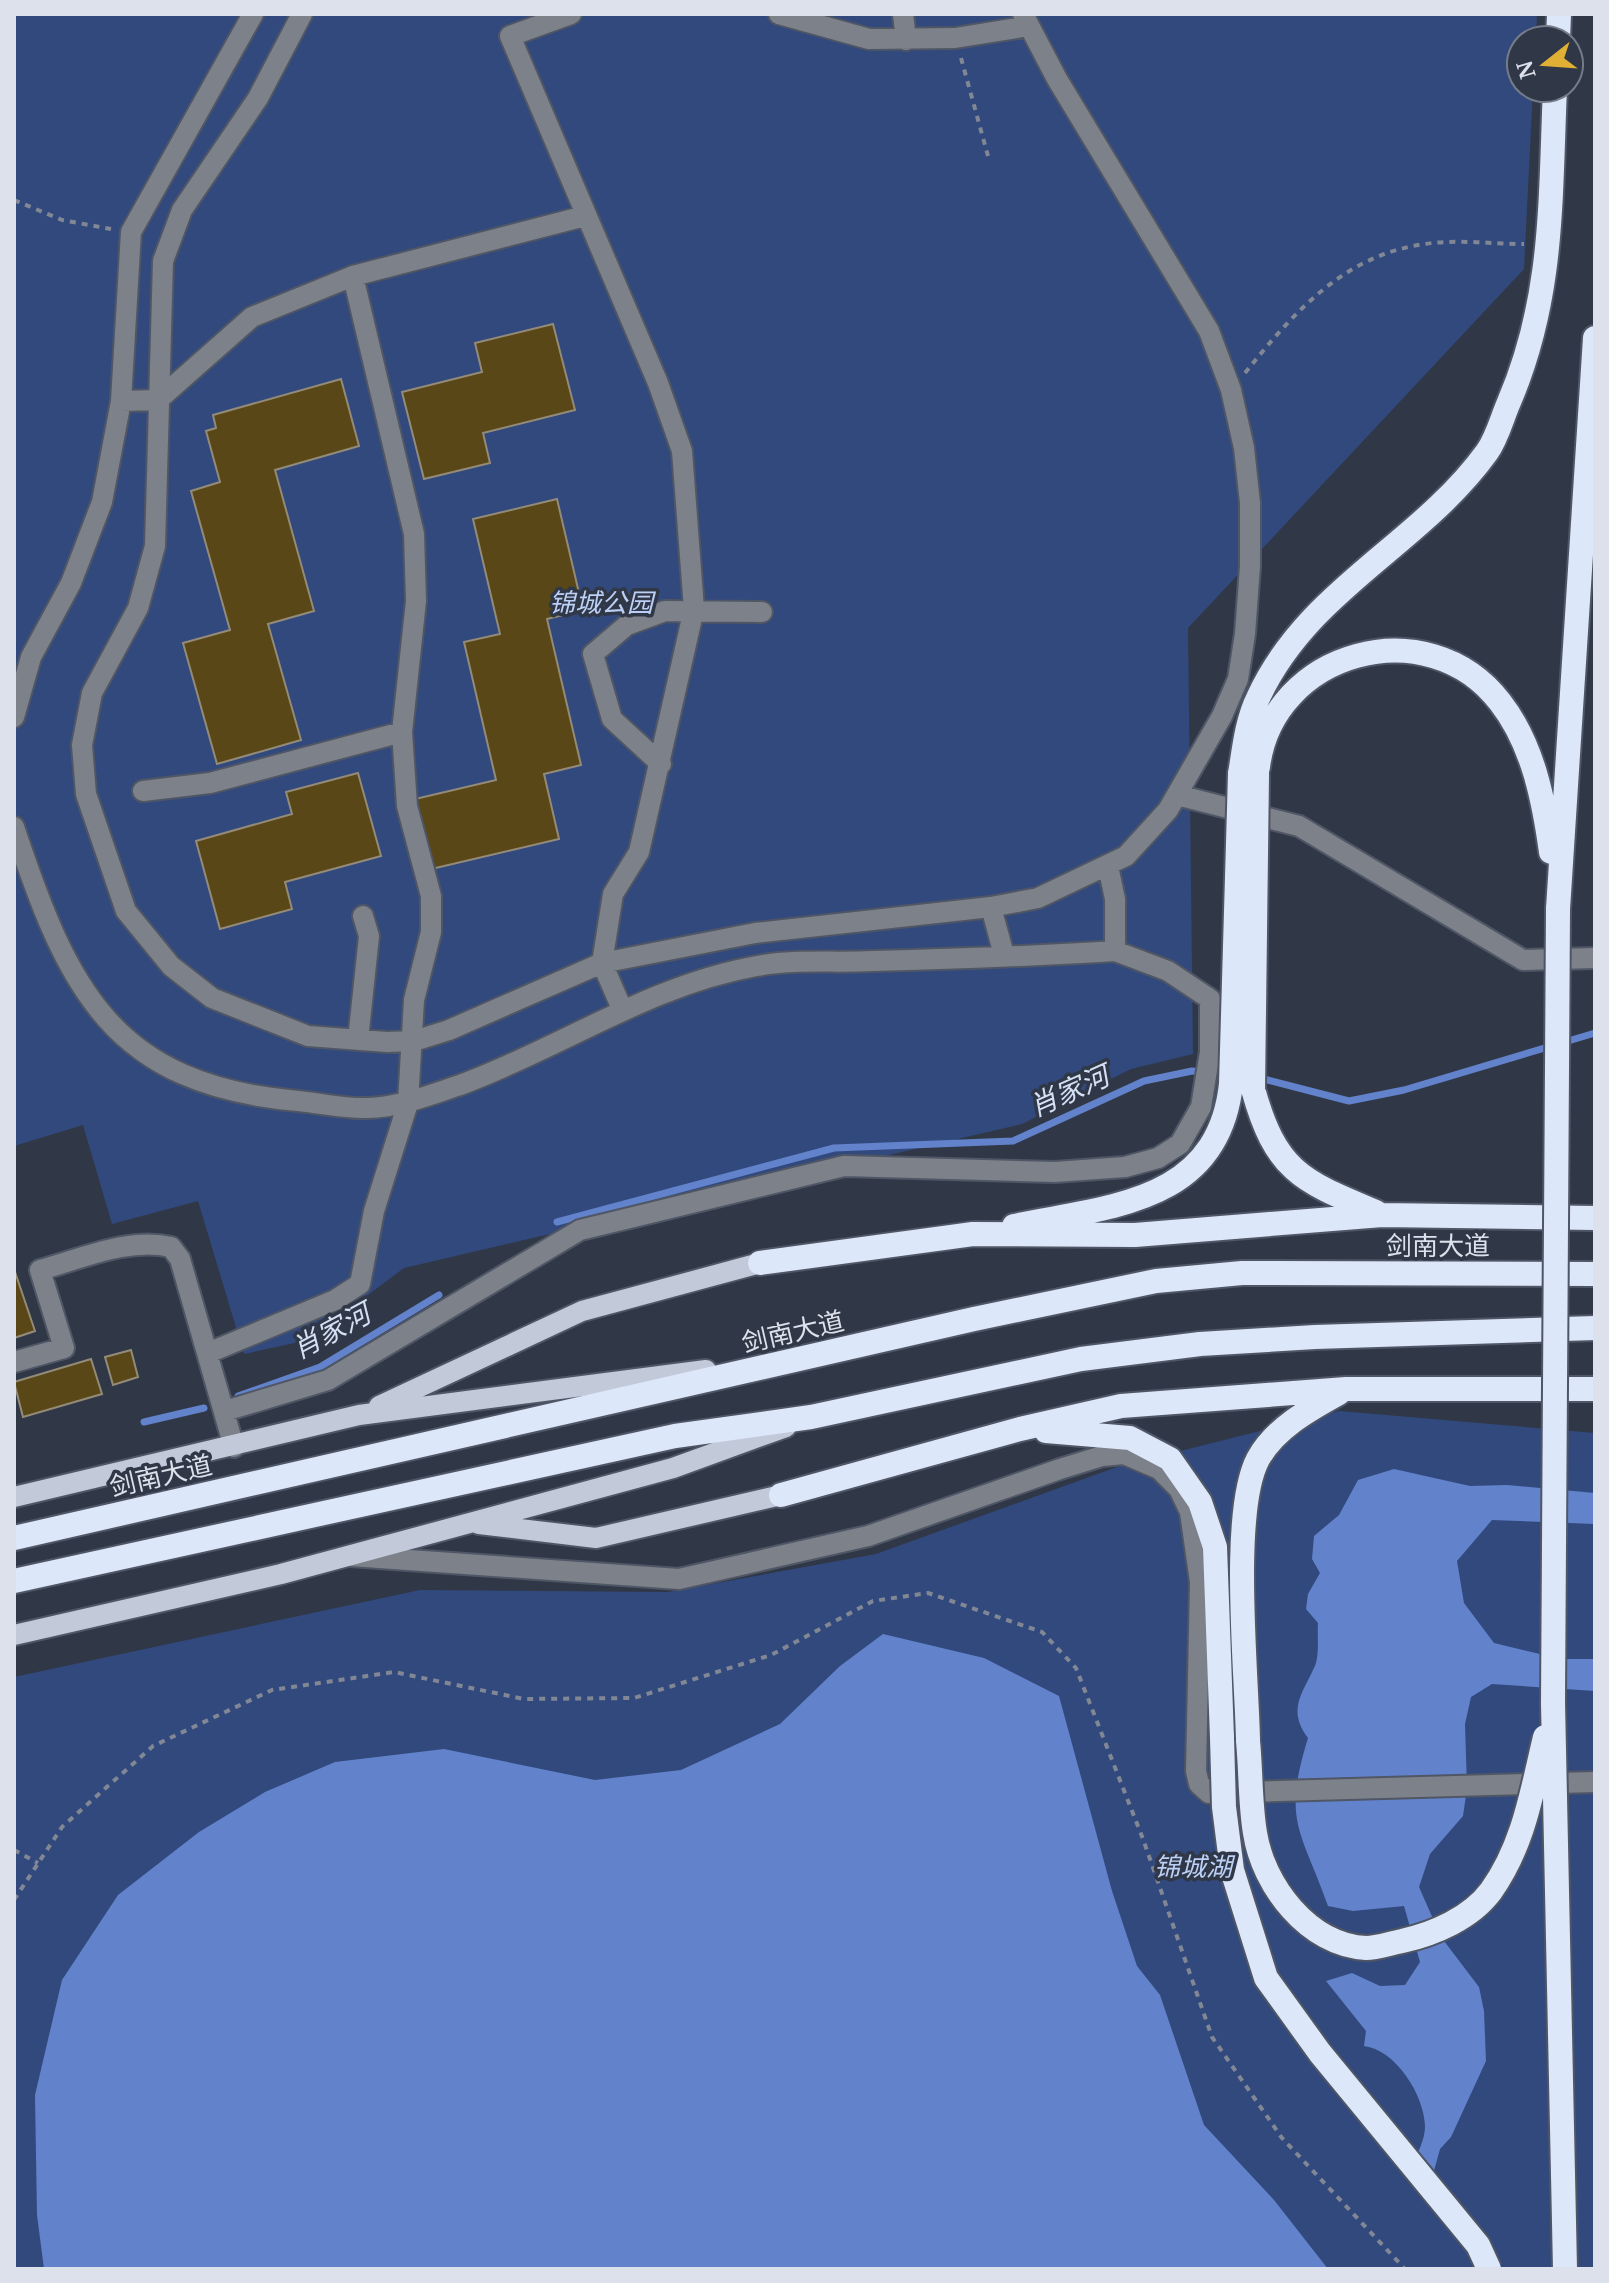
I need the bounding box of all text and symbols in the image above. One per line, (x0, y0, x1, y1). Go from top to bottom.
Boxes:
north arrow (1505, 24, 1585, 104)
text: N (1508, 57, 1542, 83)
park label: 锦城公园 (549, 584, 657, 620)
water label: 肖家河 (1022, 1054, 1119, 1125)
street label: 剑南大道 (1386, 1227, 1490, 1263)
water label: 肖家河 (285, 1291, 381, 1367)
street label: 剑南大道 (738, 1302, 847, 1360)
street label: 剑南大道 (106, 1446, 215, 1504)
park label: 锦城湖 (1154, 1848, 1236, 1884)

